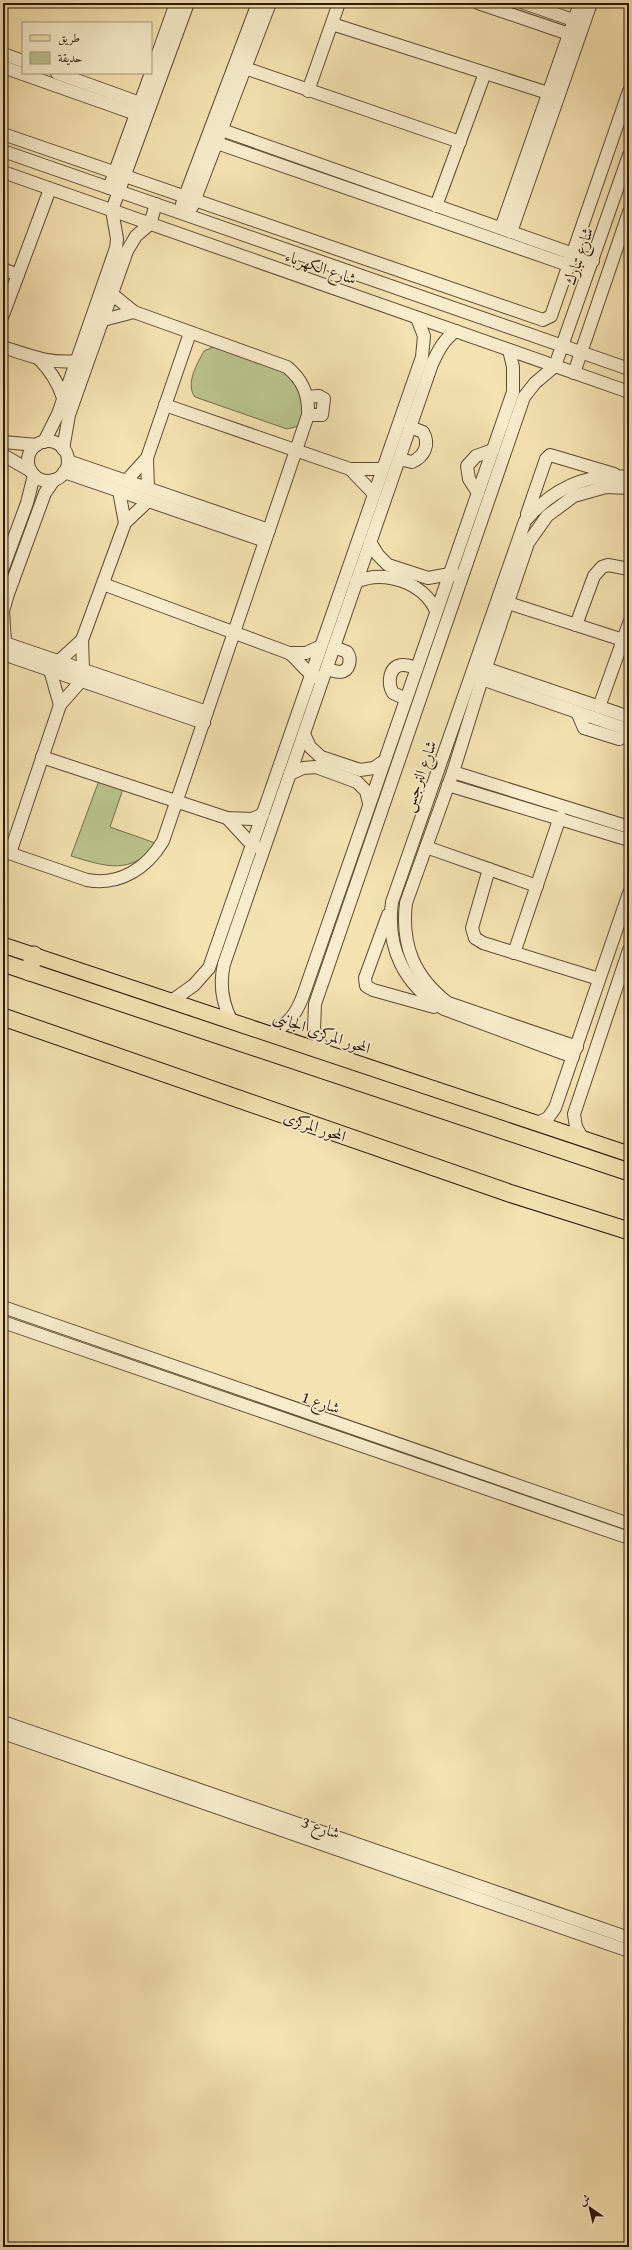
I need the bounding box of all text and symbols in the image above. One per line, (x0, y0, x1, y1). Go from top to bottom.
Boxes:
legend (22, 22, 152, 74)
text: طريق (58, 29, 80, 46)
text: حديقة (58, 49, 82, 66)
street label: شارع تبارك (557, 224, 601, 289)
street label: شارع الكهرباء (281, 244, 360, 292)
street label: شارع النرجس (396, 737, 444, 816)
street label: المحور المركزى الجانبى (270, 1004, 374, 1061)
street label: المحور المركزى (281, 1104, 349, 1148)
street label: شارع 1 (298, 1384, 343, 1422)
street label: شارع 3 (298, 1809, 343, 1847)
north arrow (570, 2188, 610, 2228)
text: ش (575, 2190, 593, 2209)

